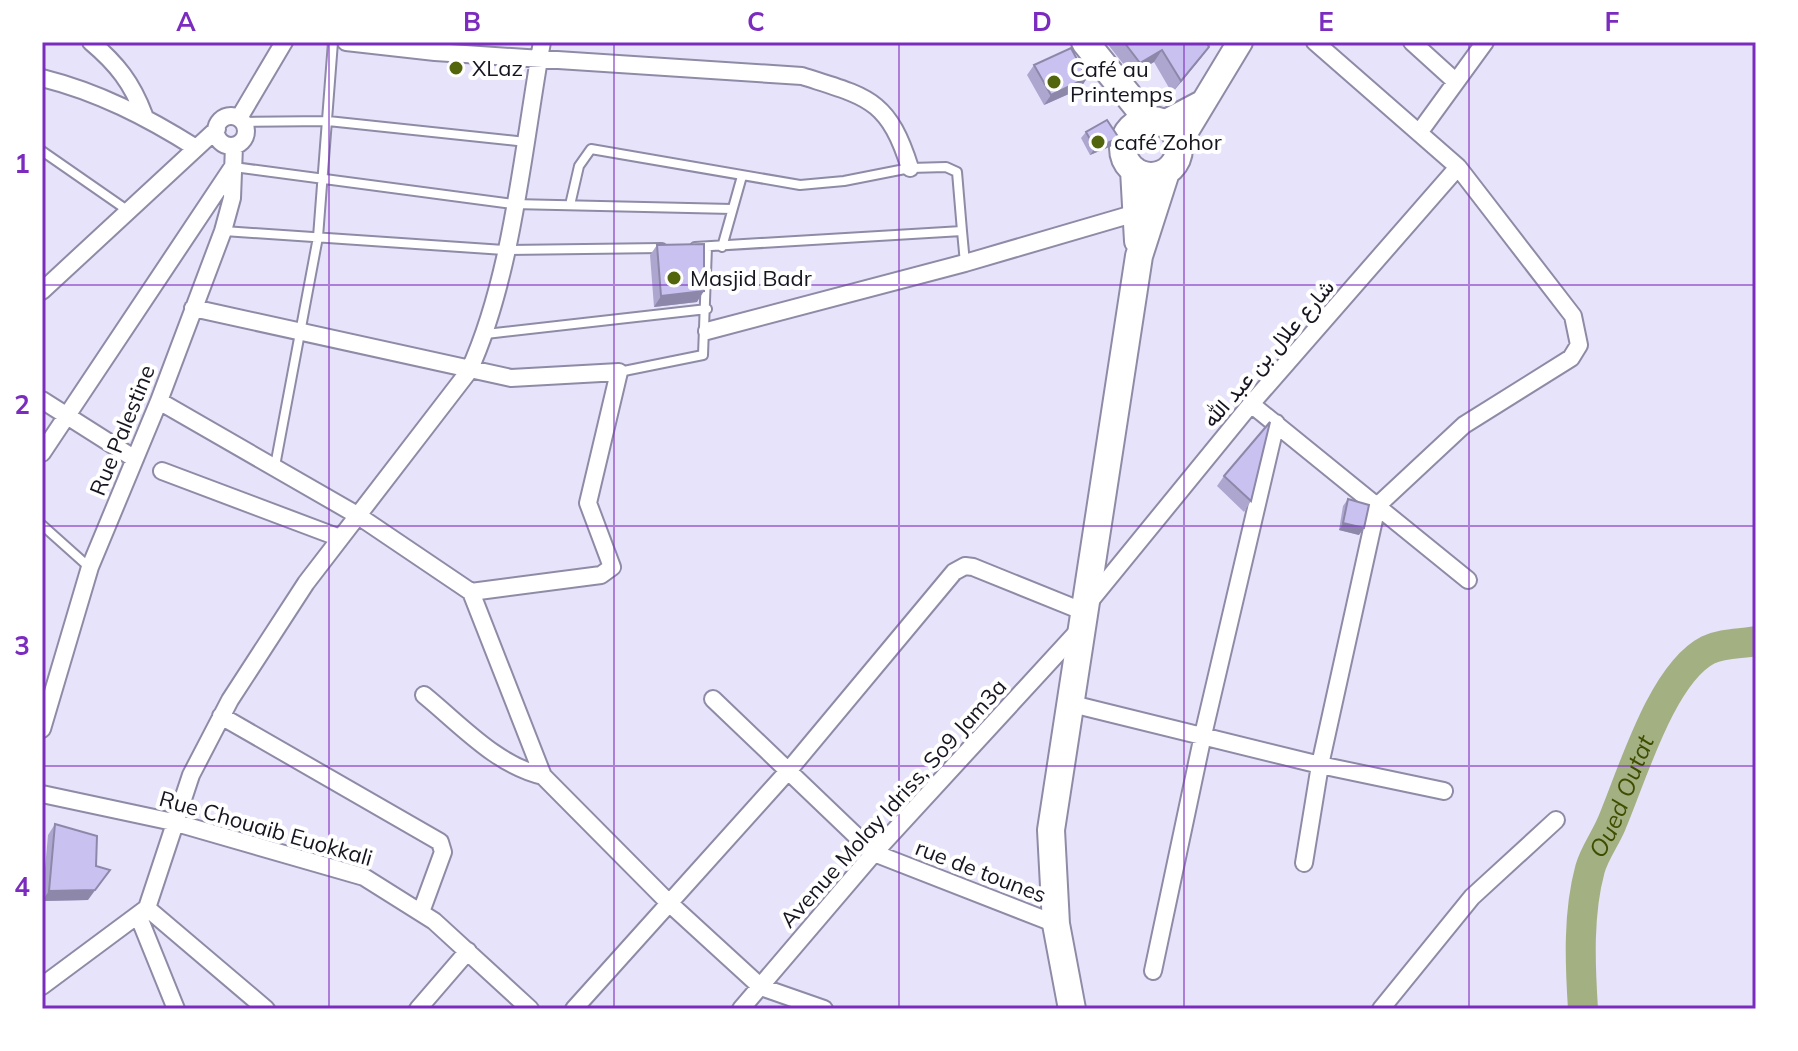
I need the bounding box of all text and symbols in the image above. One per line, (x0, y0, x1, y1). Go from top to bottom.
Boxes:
text: A (176, 5, 196, 38)
text: B (463, 5, 481, 38)
text: C (747, 5, 765, 38)
text: D (1032, 5, 1052, 38)
text: E (1318, 5, 1334, 38)
text: F (1605, 5, 1620, 38)
place label: XLaz (472, 54, 523, 82)
place label: Café au Printemps (1070, 55, 1173, 108)
marker: XLaz (447, 59, 465, 77)
marker: Café au Printemps (1045, 73, 1063, 91)
place label: café Zohor (1114, 128, 1222, 156)
marker: café Zohor (1089, 133, 1107, 151)
text: 1 (14, 147, 30, 180)
place label: Masjid Badr (690, 264, 812, 292)
marker: Masjid Badr (665, 269, 683, 287)
street label: شارع علال بن عبد الله (1196, 273, 1341, 433)
street label: Rue Palestine (83, 361, 161, 499)
text: 2 (14, 388, 30, 421)
text: 3 (14, 629, 30, 662)
street label: Avenue Molay Idriss, So9 Jam3a (774, 673, 1012, 933)
water label: Oued Outat (1582, 730, 1660, 863)
street label: Rue Chouaib Euokkali (156, 784, 376, 872)
street label: rue de tounes (912, 833, 1050, 909)
text: 4 (14, 870, 30, 903)

